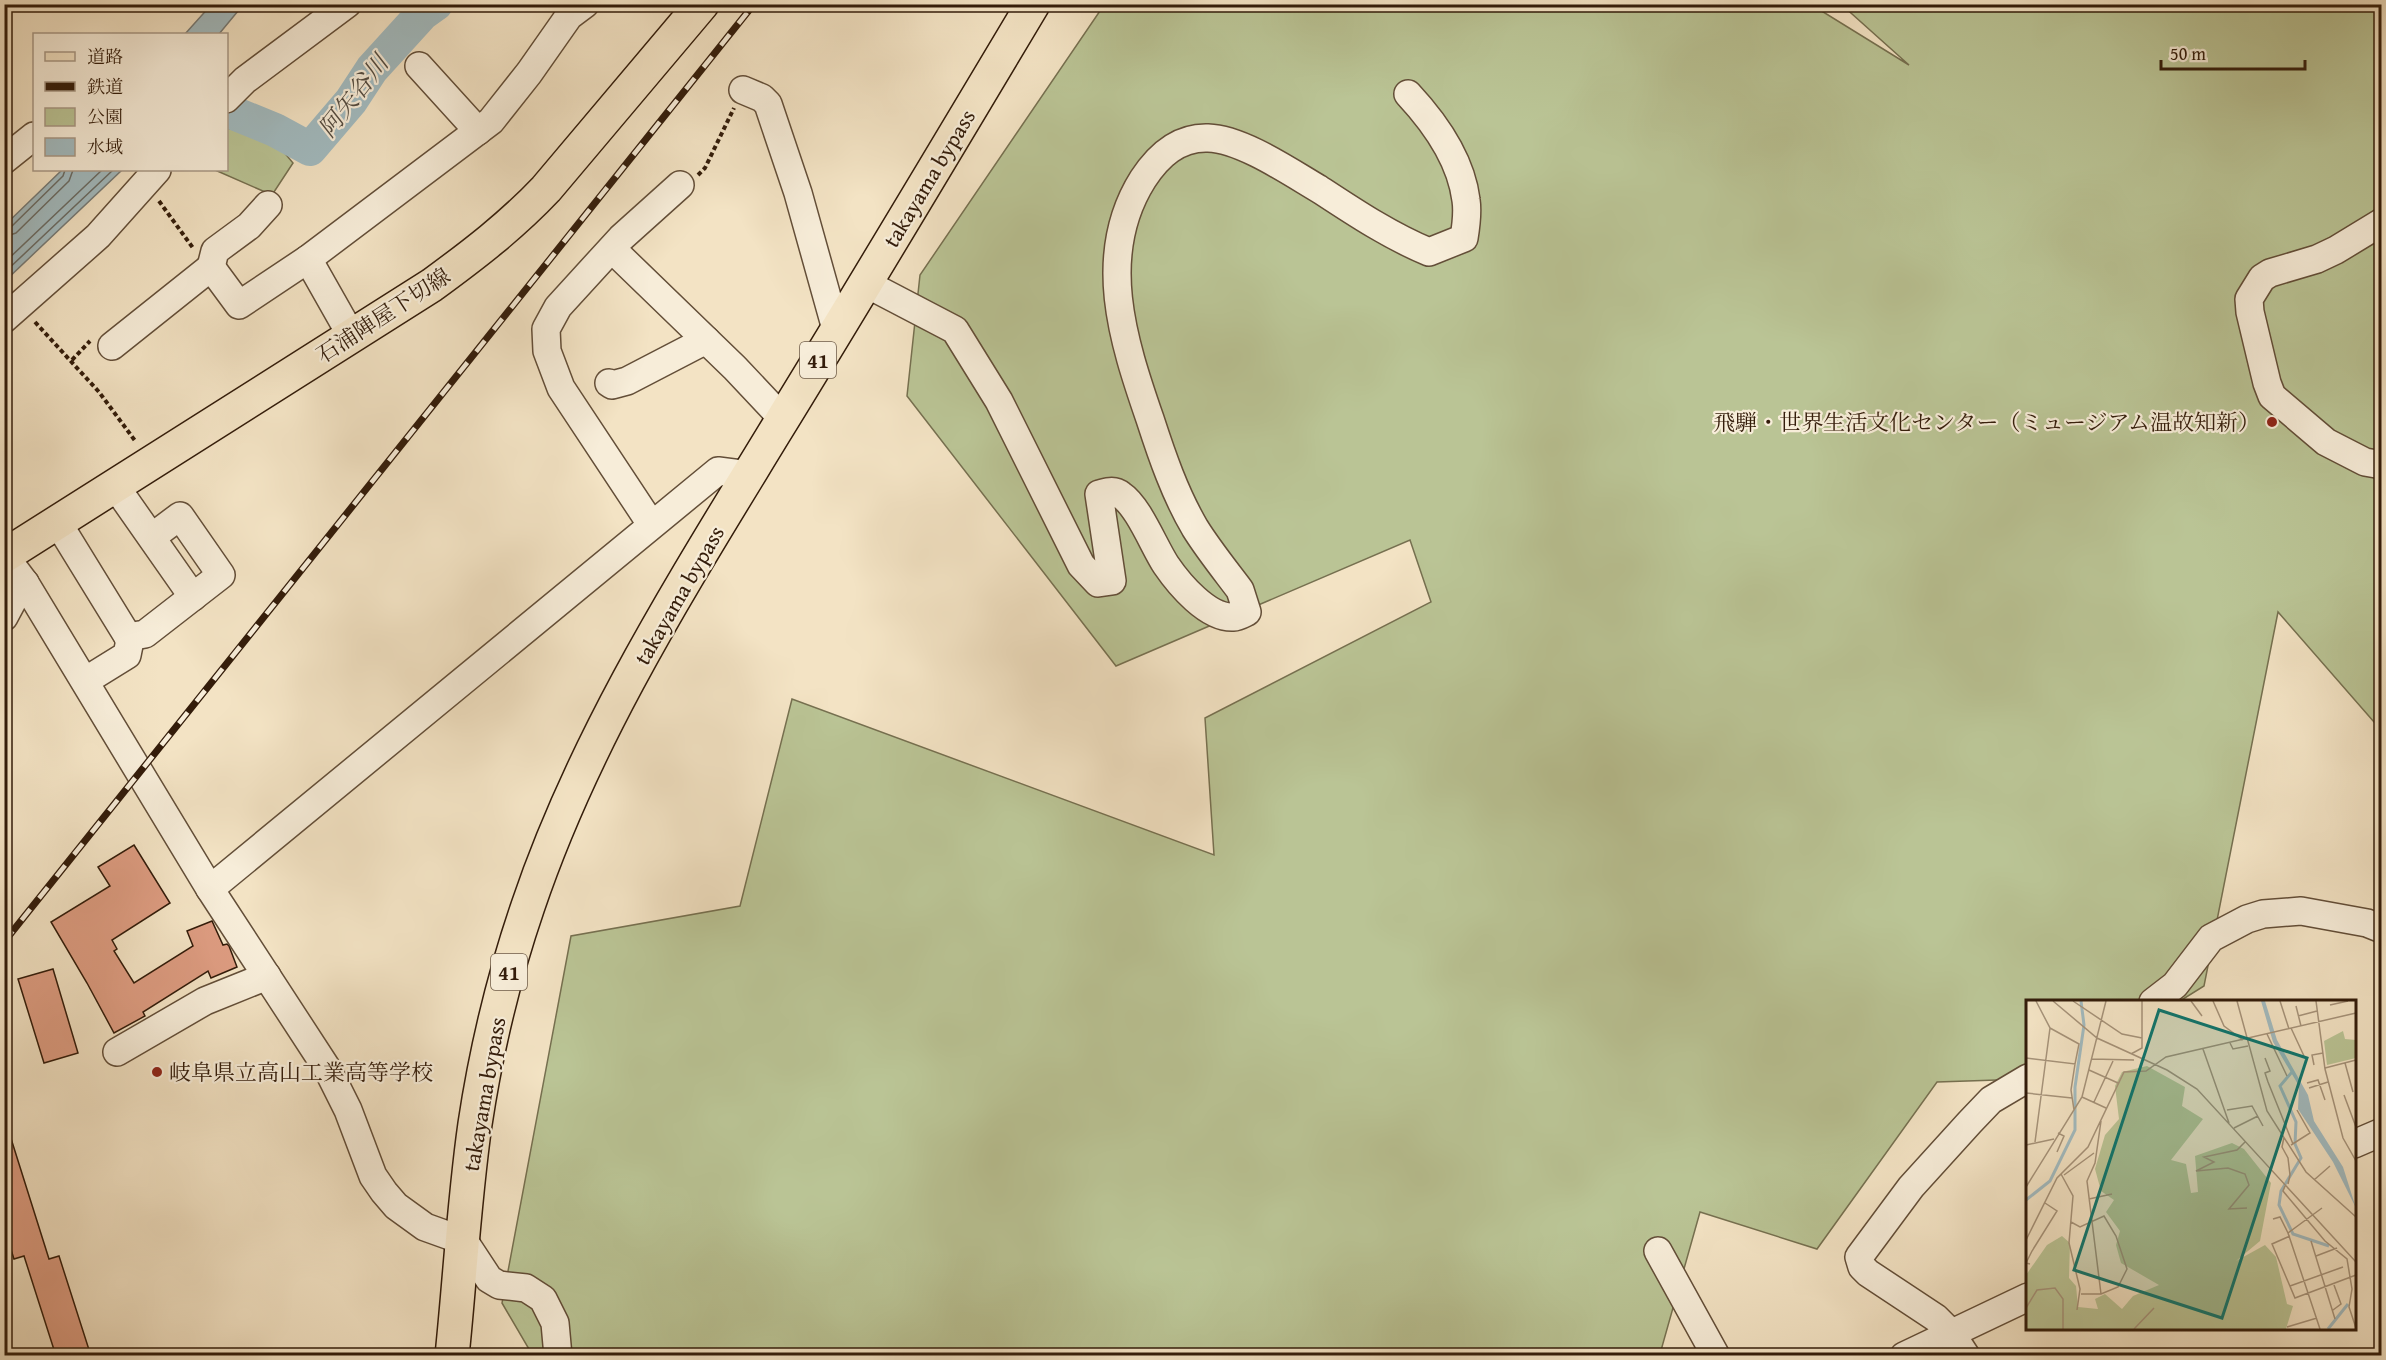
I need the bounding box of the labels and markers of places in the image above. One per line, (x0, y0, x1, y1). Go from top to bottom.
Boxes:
place label: 飛騨・世界生活文化センター（ミュージアム温故知新） (1713, 406, 2260, 438)
marker: 飛騨・世界生活文化センター（ミュージアム温故知新） (2265, 415, 2279, 429)
place label: 岐阜県立高山工業高等学校 (169, 1056, 433, 1088)
marker: 岐阜県立高山工業高等学校 (150, 1065, 164, 1079)

